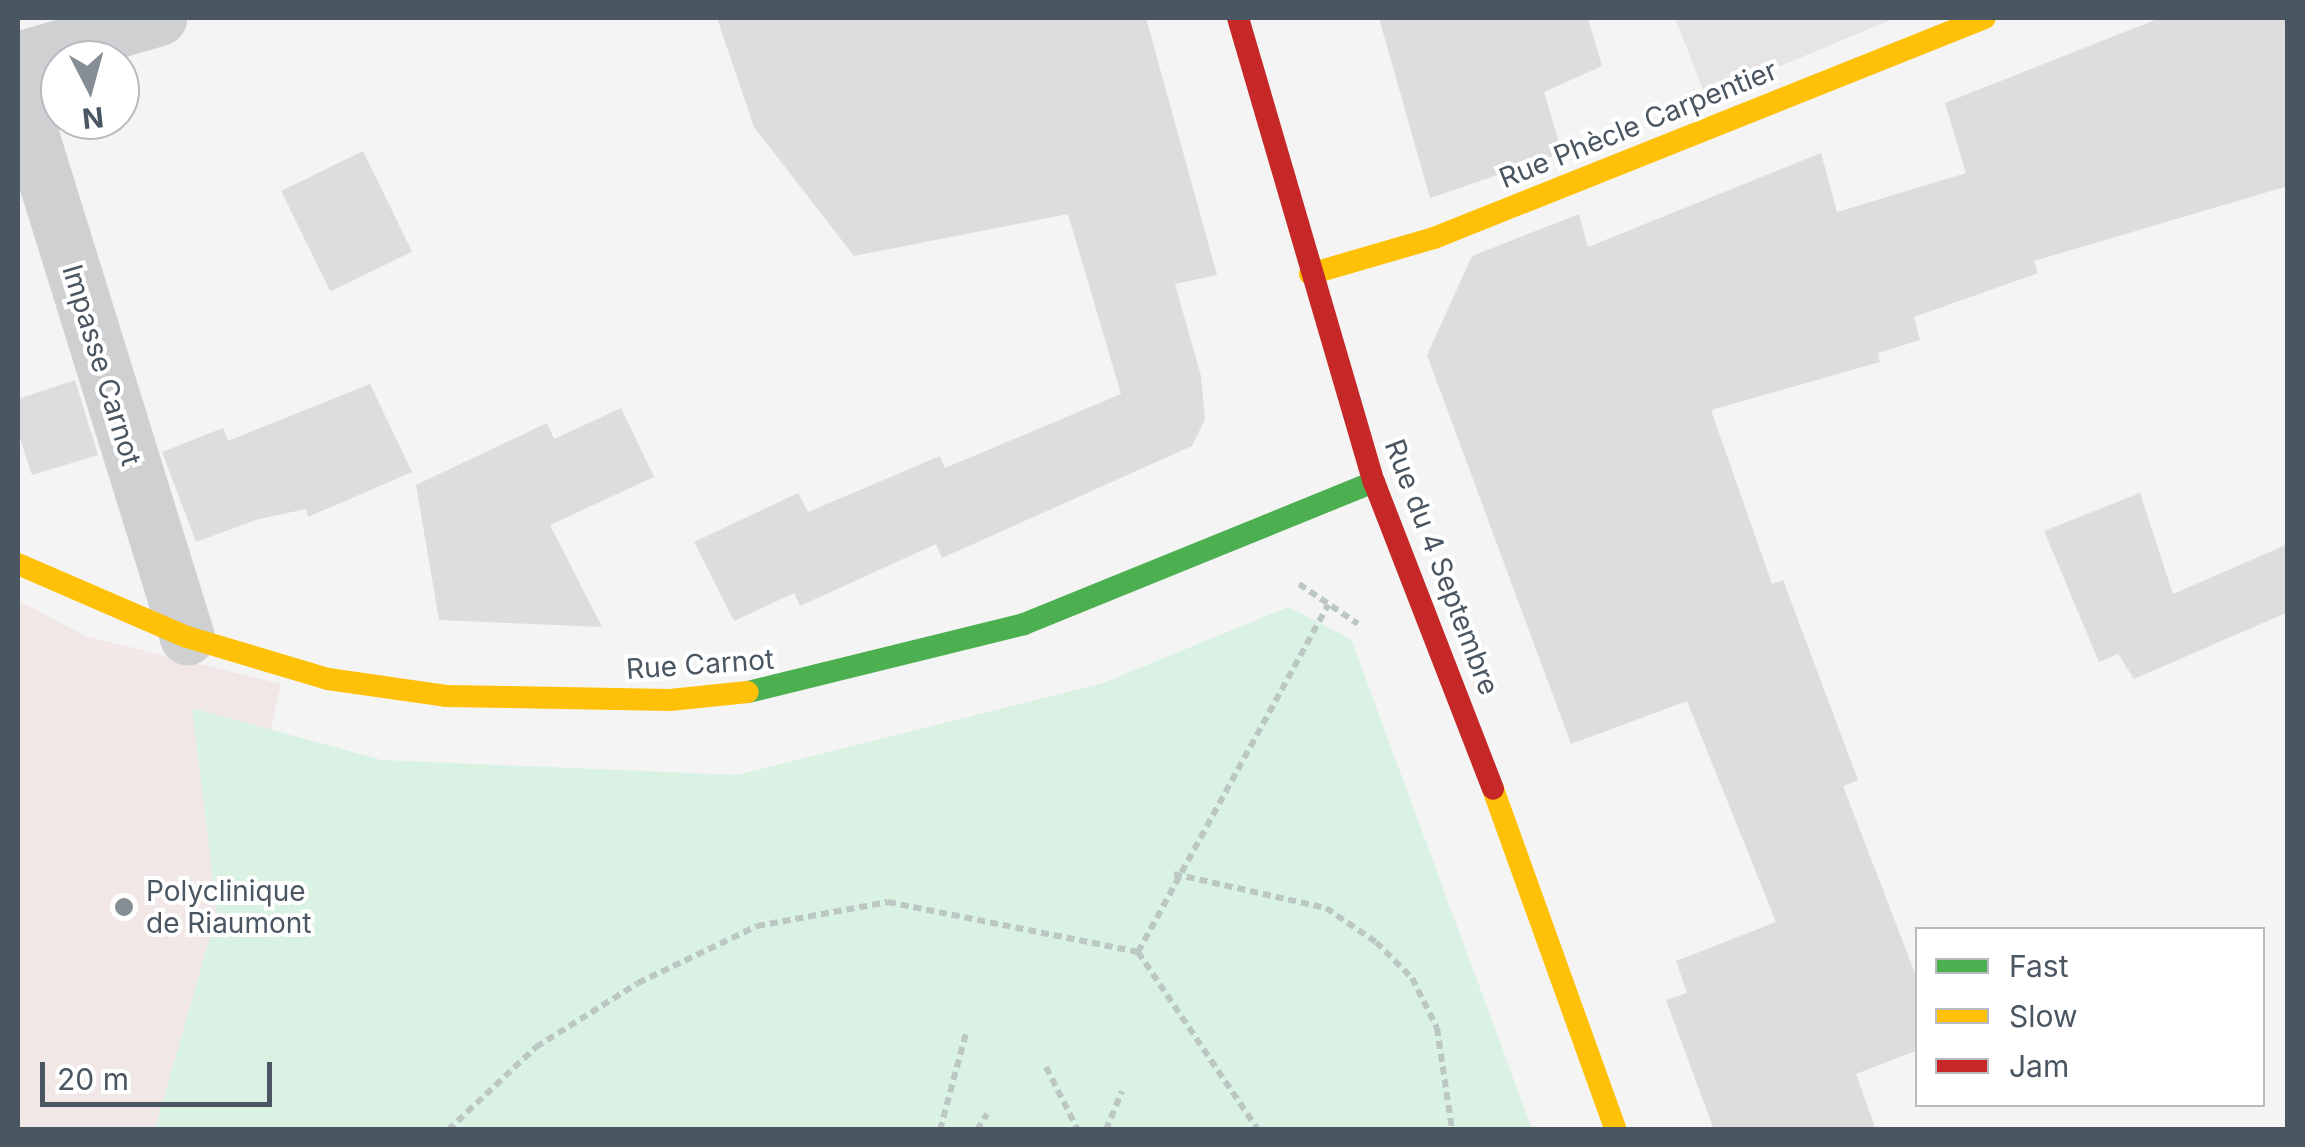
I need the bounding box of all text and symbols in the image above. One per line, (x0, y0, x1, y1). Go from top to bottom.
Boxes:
north arrow (40, 40, 140, 140)
street label: Rue Phècle Carpentier (1494, 53, 1782, 195)
text: N (81, 100, 105, 136)
street label: Impasse Carnot (55, 260, 149, 470)
street label: Rue du 4 Septembre (1378, 434, 1506, 700)
street label: Rue Carnot (625, 642, 775, 686)
place label: Polyclinique de Riaumont (146, 874, 311, 940)
marker: Polyclinique de Riaumont (111, 894, 137, 920)
legend (1915, 927, 2265, 1107)
text: Fast (2009, 948, 2068, 984)
text: Slow (2009, 998, 2078, 1034)
scale bar (45, 1042, 278, 1104)
text: Jam (2009, 1048, 2069, 1084)
text: 20 m (57, 1061, 129, 1097)

